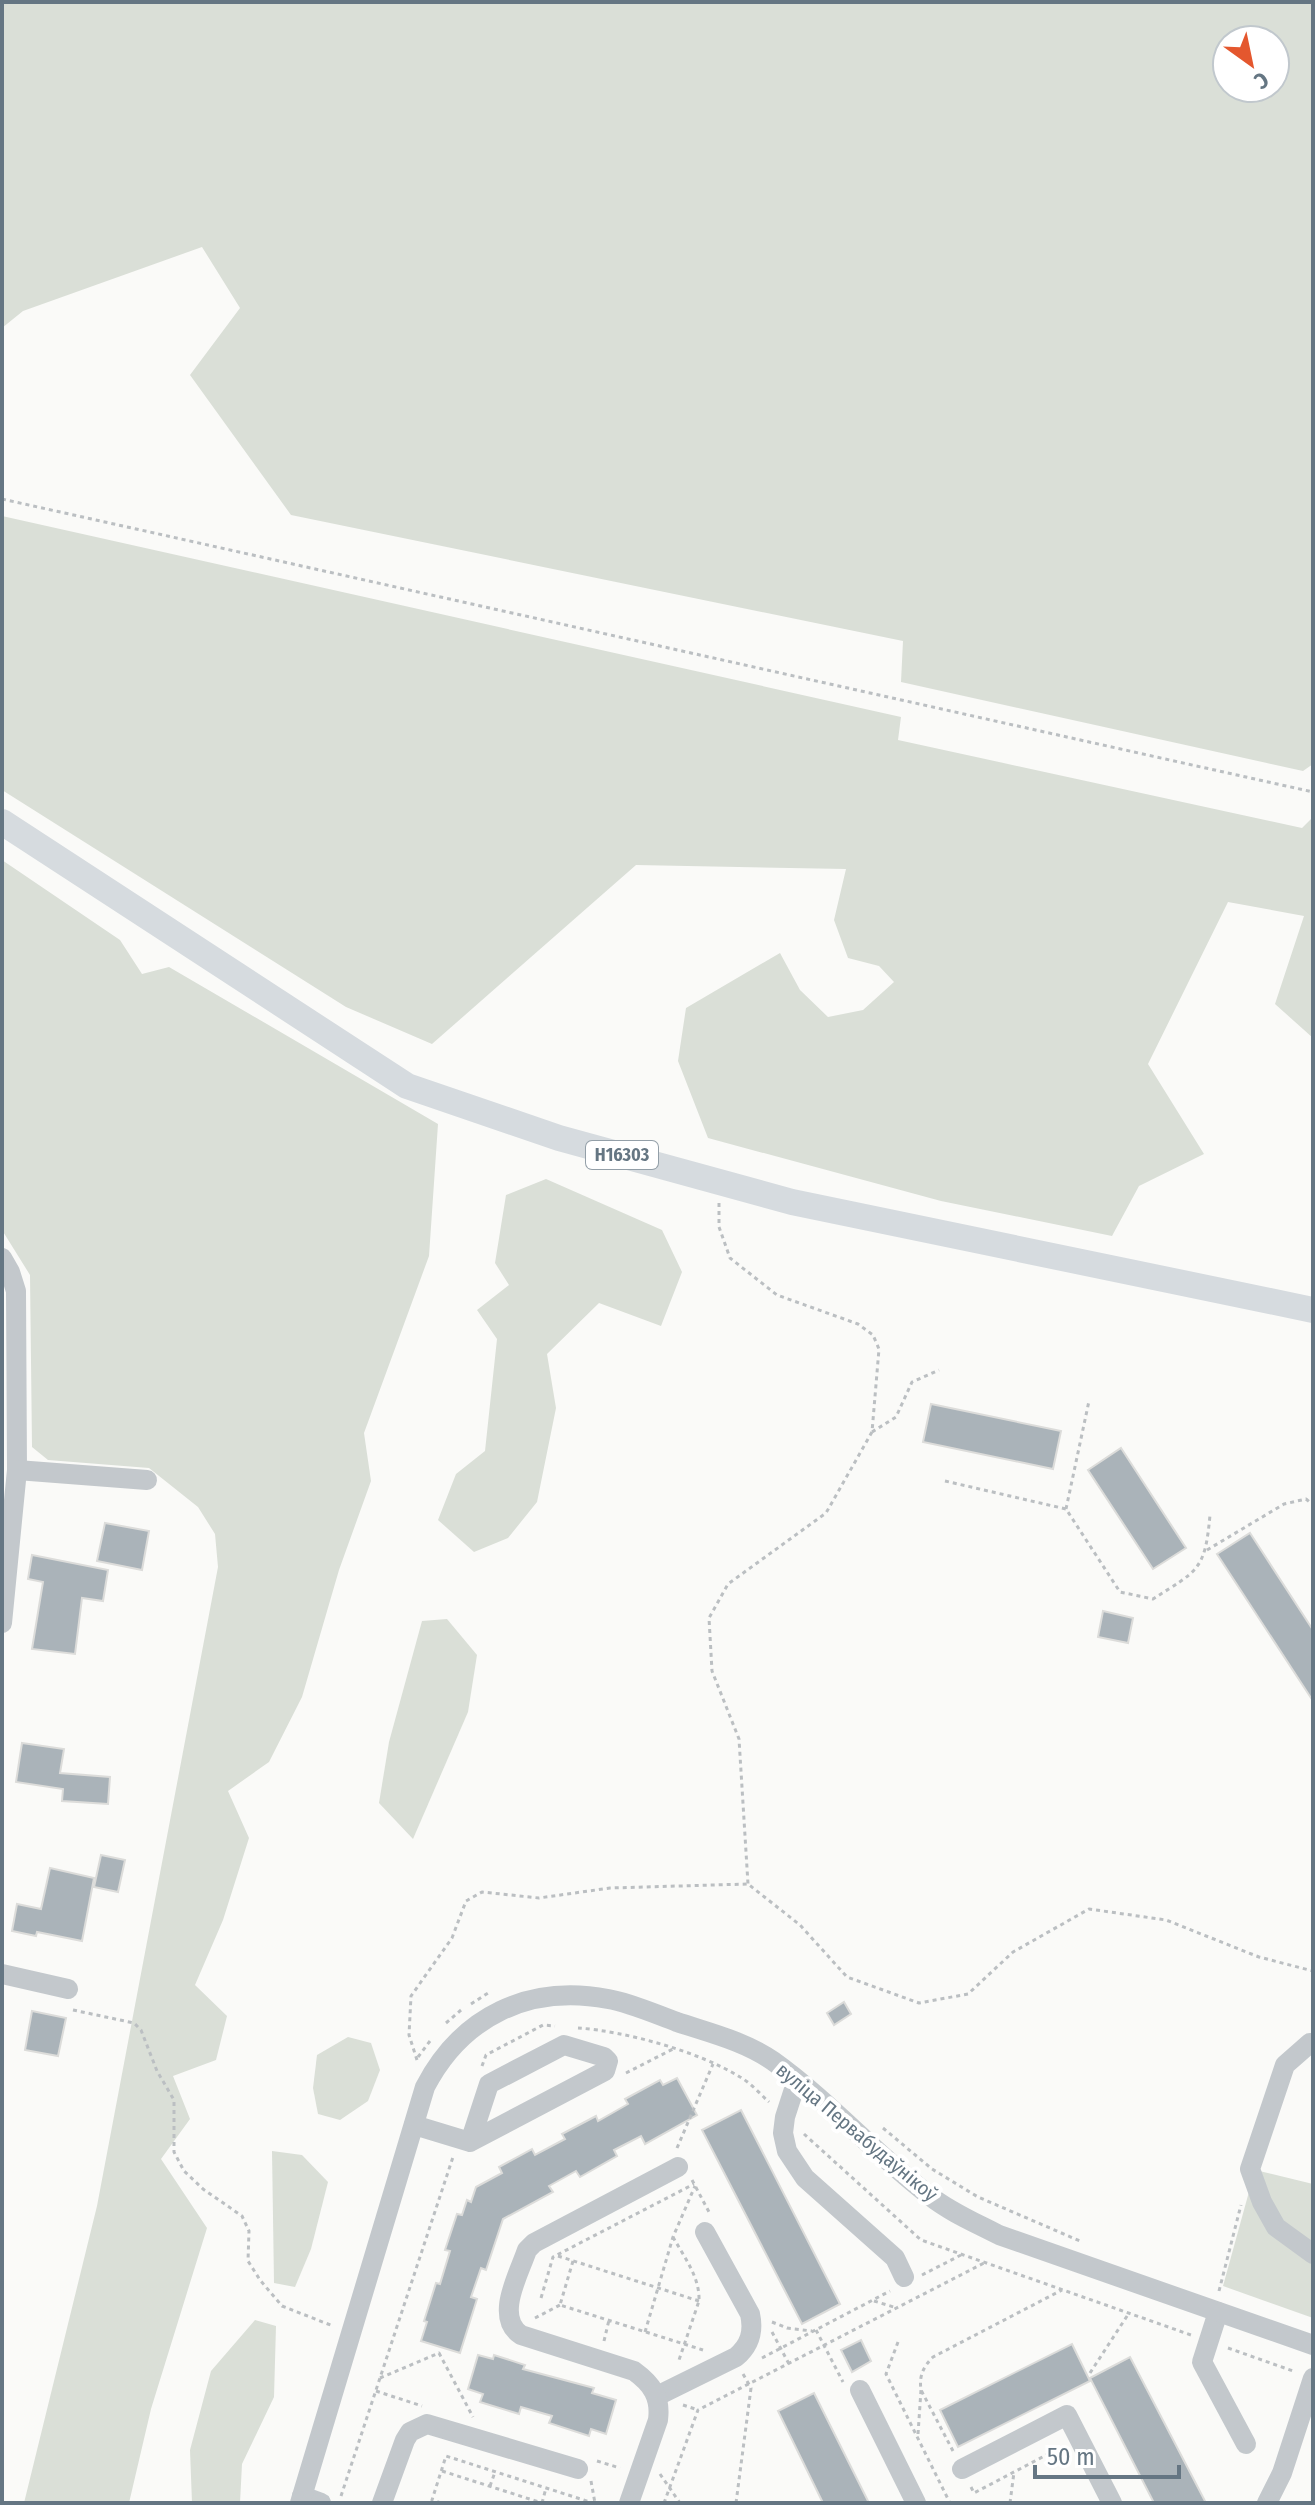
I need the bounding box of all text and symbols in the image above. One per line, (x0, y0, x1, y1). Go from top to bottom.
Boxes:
north arrow (1211, 24, 1291, 104)
text: С (1249, 66, 1274, 95)
road number: Н16303 (586, 1141, 658, 1169)
street label: вуліца Первабудаўнікоў (772, 2058, 942, 2206)
scale bar (1035, 2429, 1179, 2479)
text: 50 m (1047, 2443, 1095, 2471)

